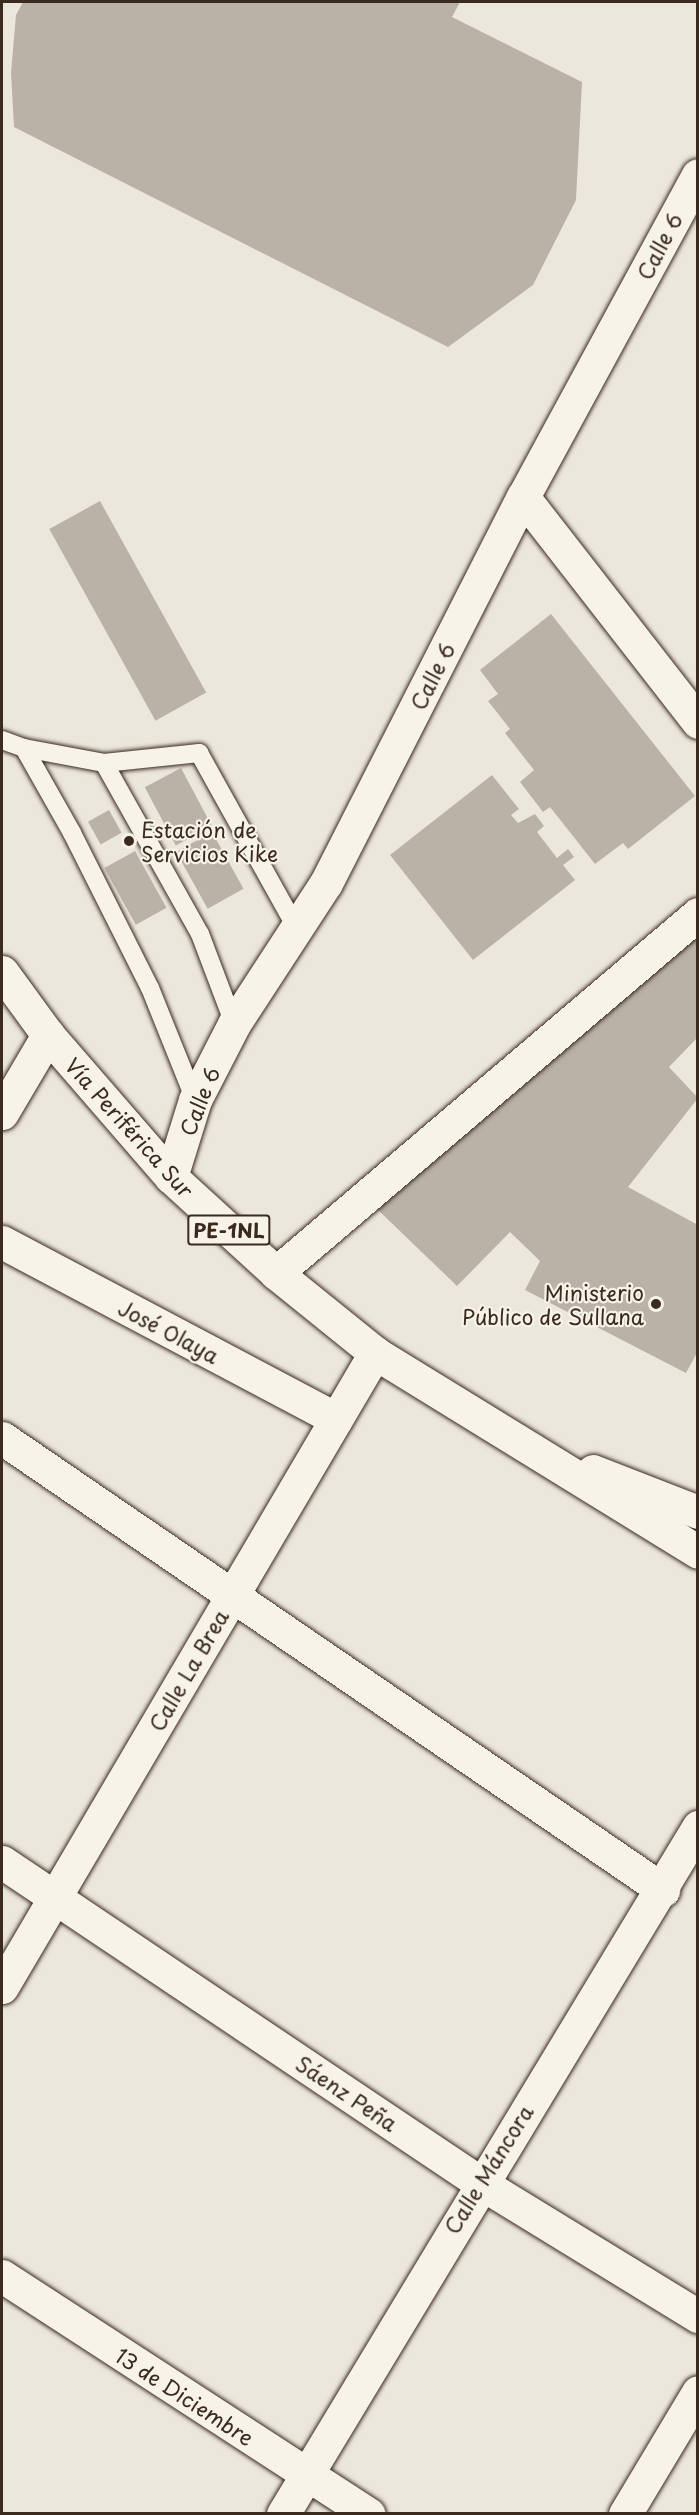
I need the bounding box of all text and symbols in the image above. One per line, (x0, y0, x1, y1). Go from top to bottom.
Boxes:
street label: Calle 6 (631, 208, 687, 284)
street label: Calle 6 (404, 638, 460, 714)
place label: Estación de Servicios Kike (141, 816, 279, 866)
marker: Estación de Servicios Kike (122, 834, 136, 848)
street label: Vía Periférica Sur (61, 1052, 199, 1202)
street label: Calle 6 (174, 1063, 224, 1139)
road number: PE-1NL (187, 1213, 271, 1247)
place label: Ministerio Público de Sullana (460, 1279, 644, 1329)
street label: José Olaya (114, 1294, 224, 1368)
marker: Ministerio Público de Sullana (649, 1297, 663, 1311)
street label: Calle La Brea (143, 1604, 233, 1736)
street label: Sáenz Peña (292, 2050, 402, 2136)
street label: Calle Máncora (438, 2100, 538, 2238)
street label: 13 de Diciembre (110, 2341, 260, 2451)

